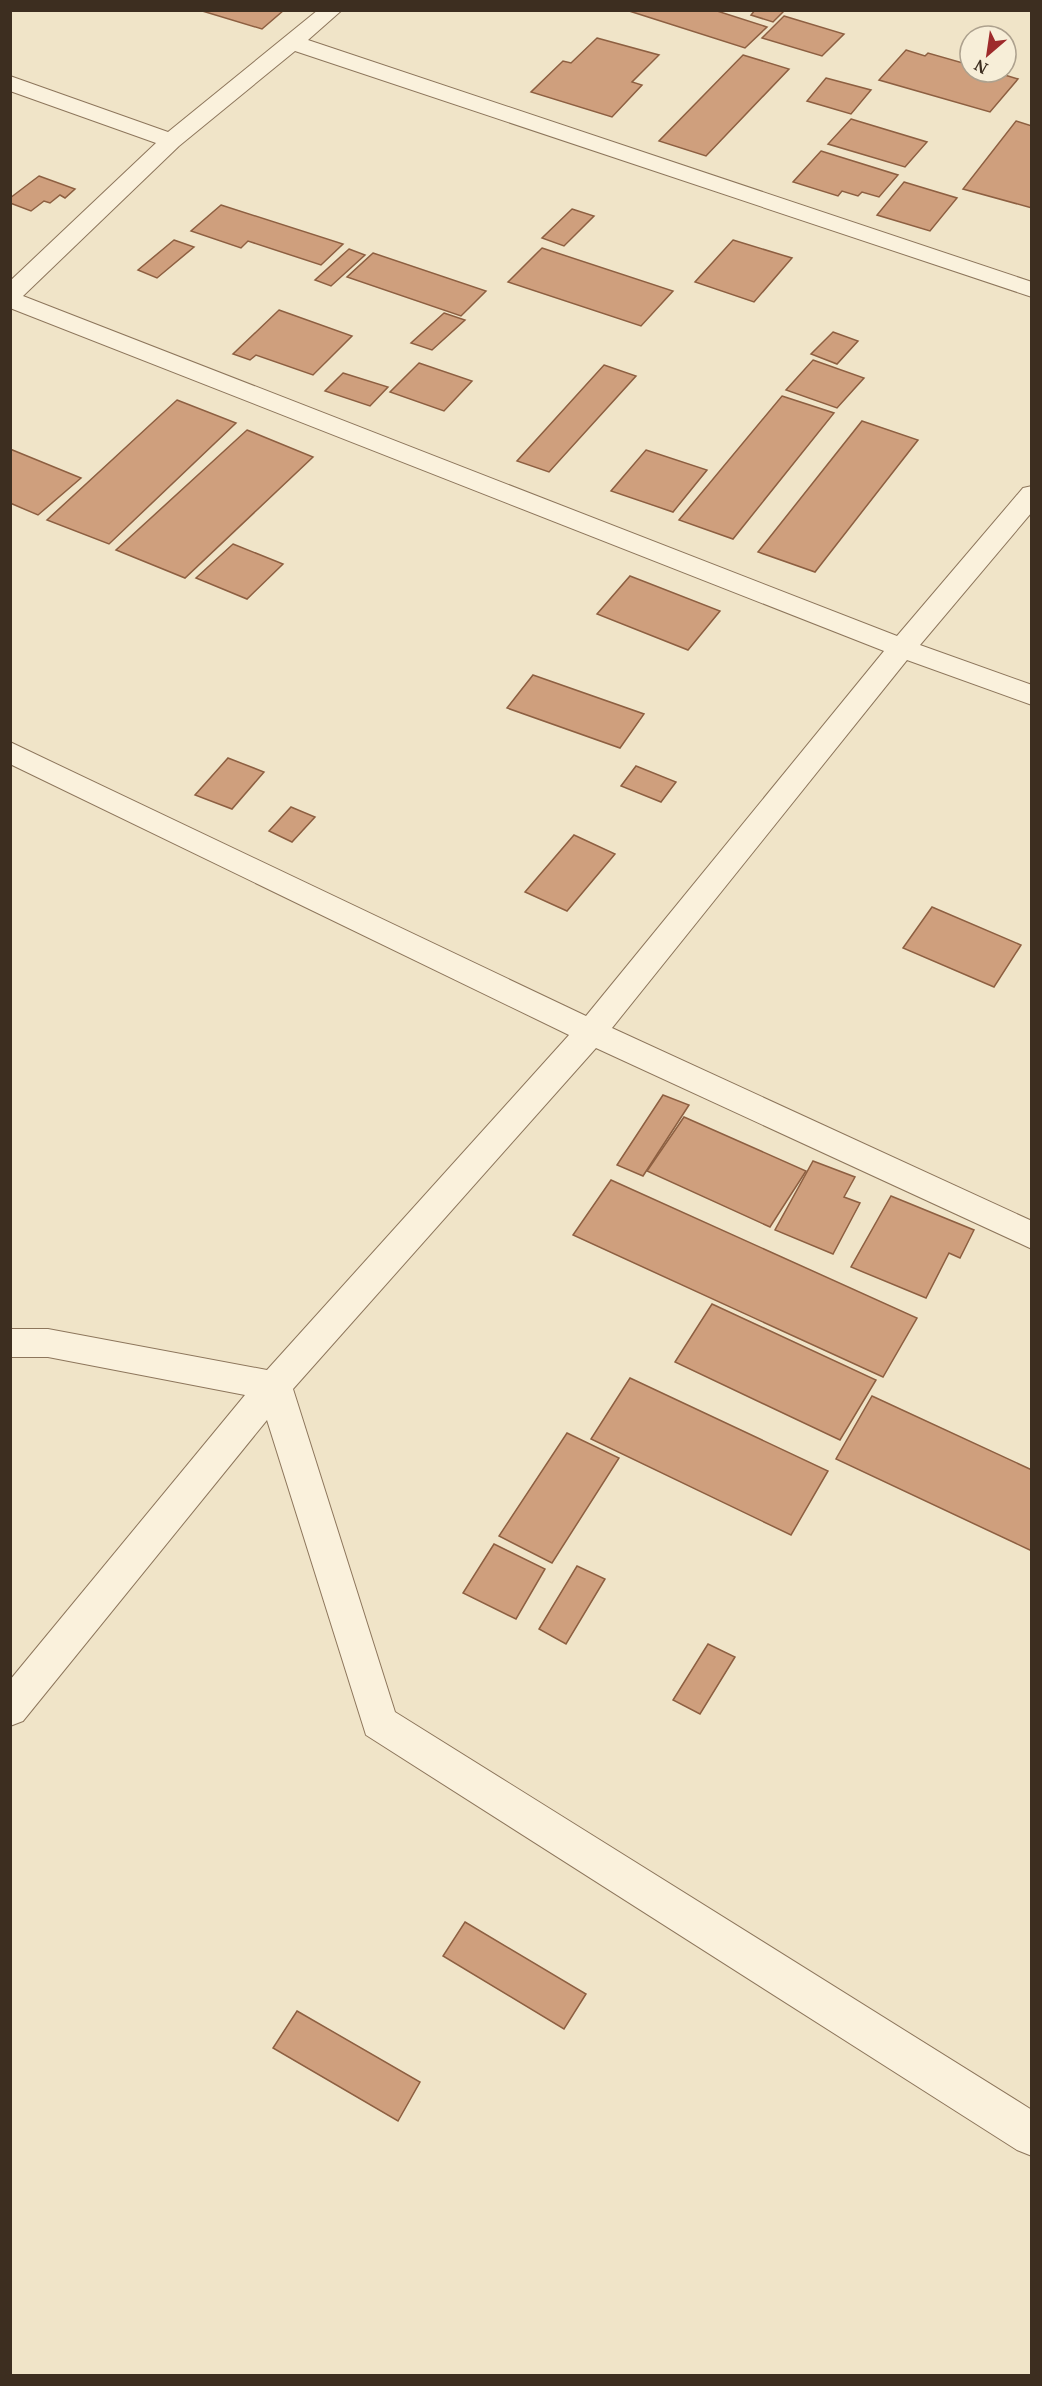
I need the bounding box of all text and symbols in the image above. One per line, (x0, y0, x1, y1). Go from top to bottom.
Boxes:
north arrow (958, 24, 1018, 84)
text: N (970, 55, 991, 80)

